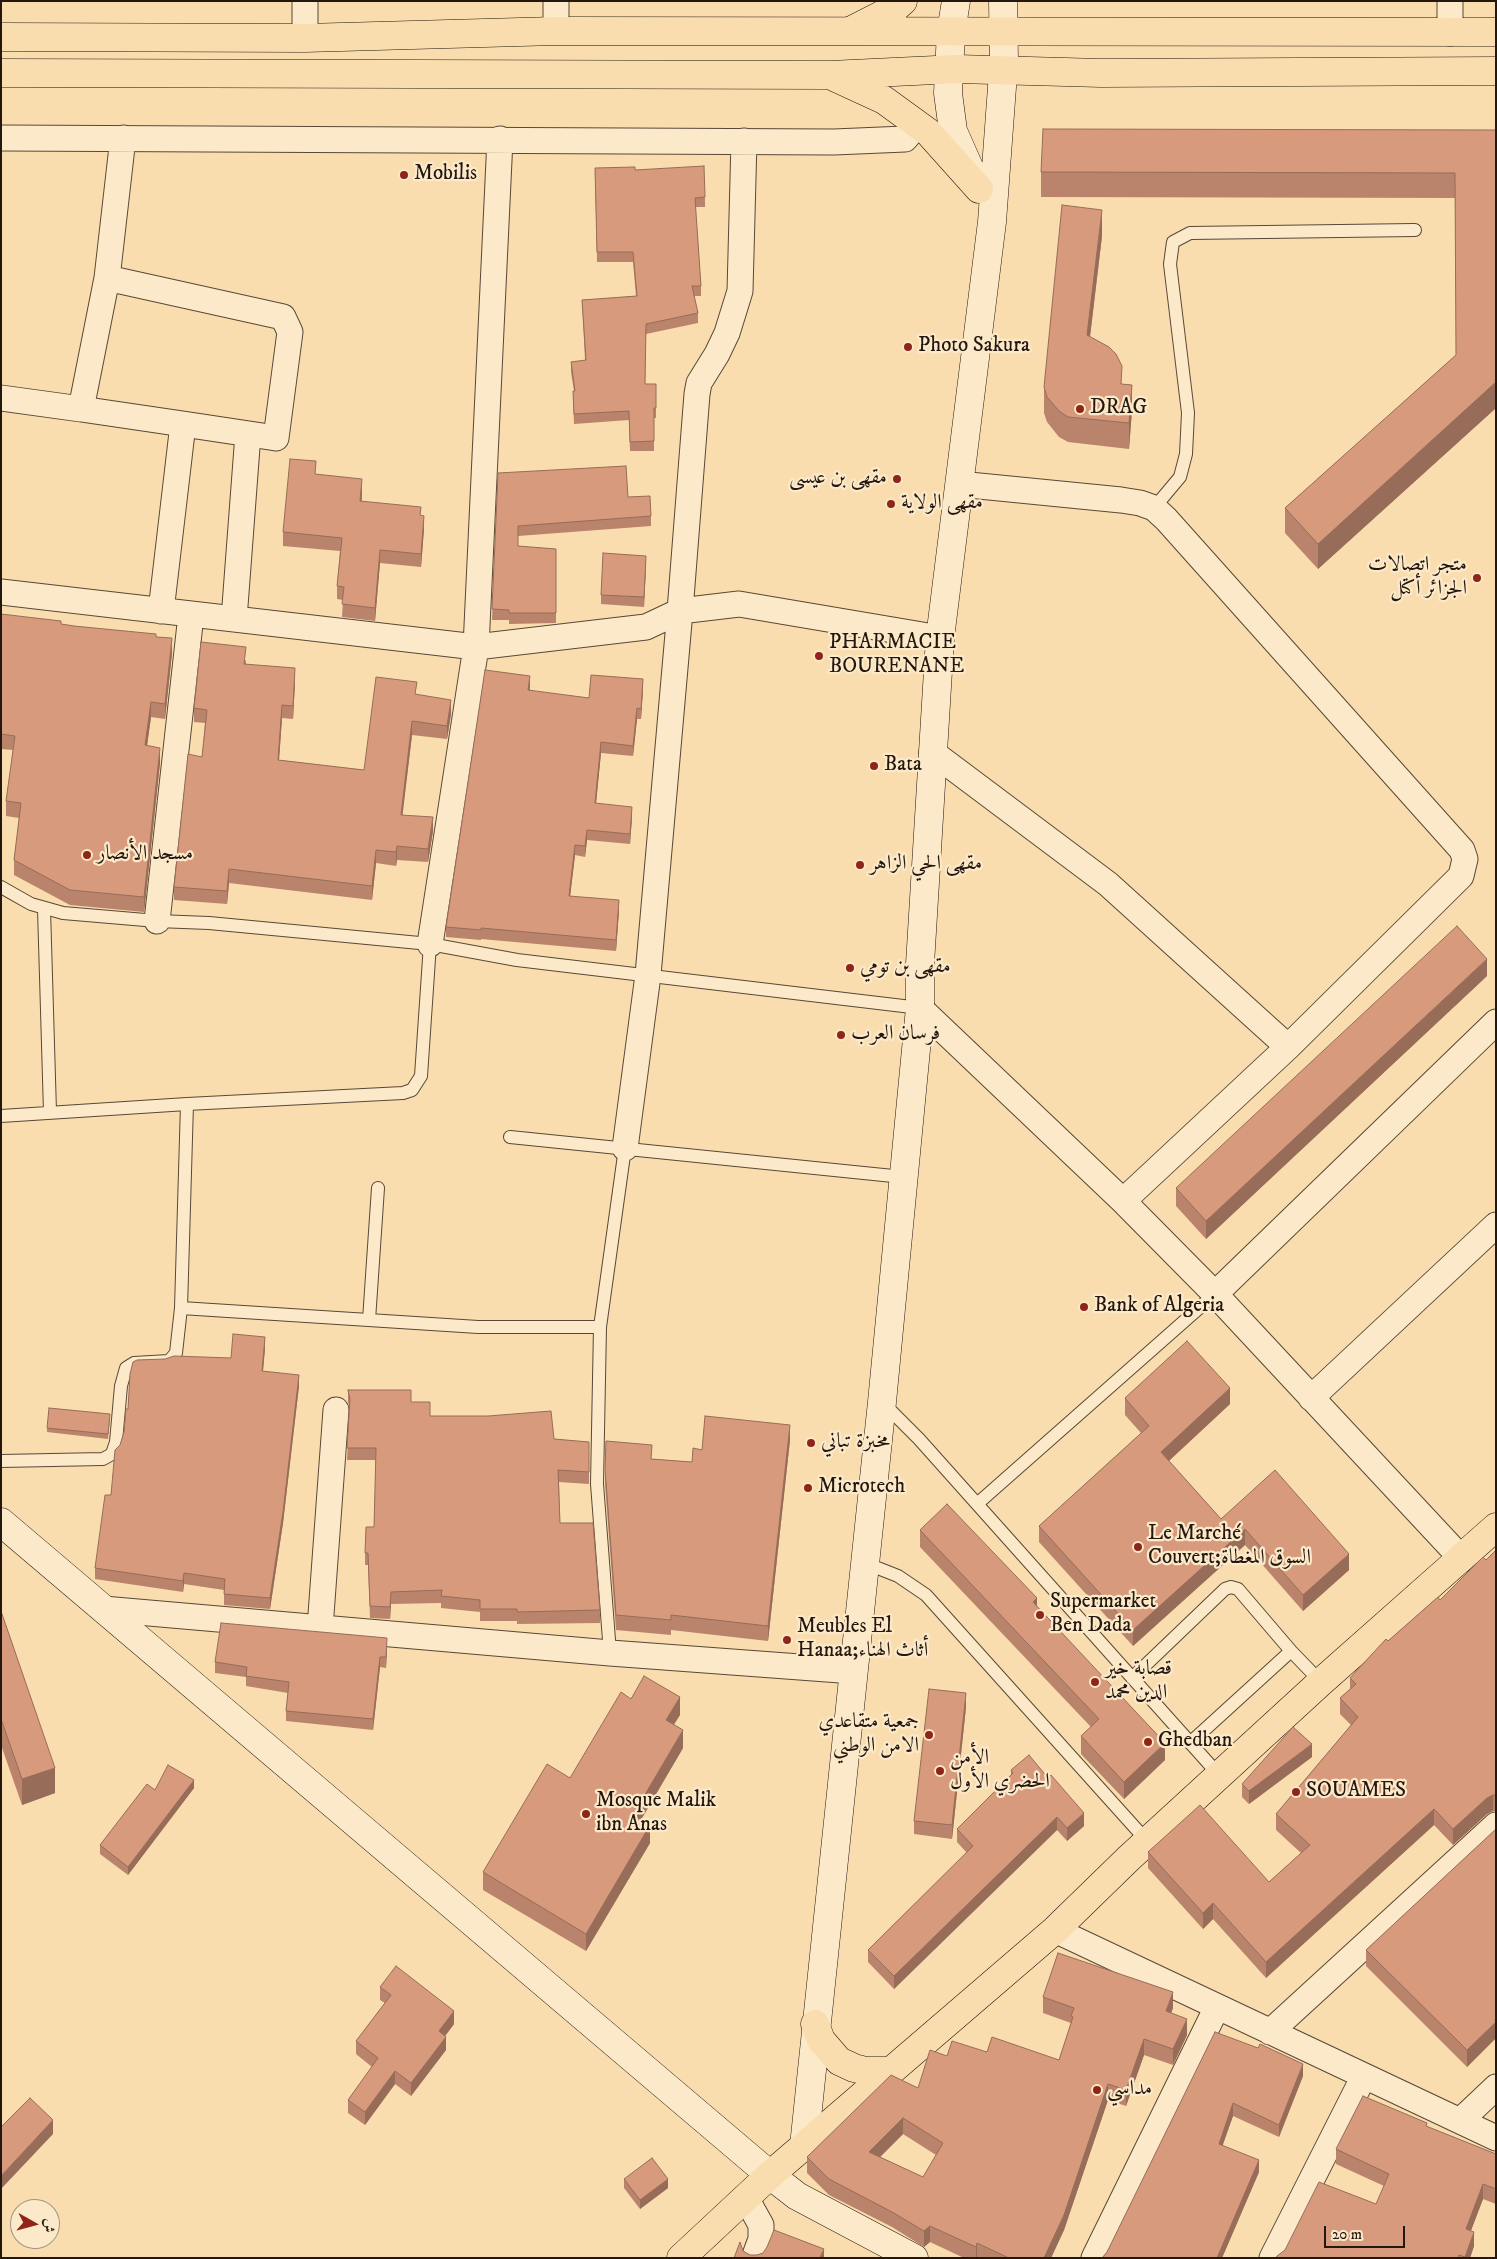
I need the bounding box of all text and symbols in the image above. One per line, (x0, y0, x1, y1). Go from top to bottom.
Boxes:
place label: Mobilis (414, 162, 477, 188)
marker: Mobilis (398, 169, 410, 181)
place label: Photo Sakura (918, 334, 1030, 360)
marker: Photo Sakura (902, 341, 914, 353)
place label: DRAG (1090, 396, 1147, 422)
marker: DRAG (1074, 403, 1086, 415)
place label: مقهى بن عيسى (789, 466, 887, 492)
marker: مقهى بن عيسى (891, 473, 903, 485)
place label: مقهى الولاية (901, 491, 983, 517)
marker: مقهى الولاية (885, 498, 897, 510)
place label: متجر اتصالات الجزائر أكتل (1368, 553, 1467, 603)
marker: متجر اتصالات الجزائر أكتل (1471, 572, 1483, 584)
place label: PHARMACIE BOURENANE (829, 631, 964, 681)
marker: PHARMACIE BOURENANE (813, 650, 825, 662)
place label: Bata (884, 753, 922, 779)
marker: Bata (868, 760, 880, 772)
place label: مسجد الأنصار (97, 842, 193, 868)
marker: مسجد الأنصار (81, 849, 93, 861)
place label: مقهى الحي الزاهر (870, 852, 982, 878)
marker: مقهى الحي الزاهر (854, 859, 866, 871)
place label: مقهى بن تومي (860, 955, 951, 981)
marker: مقهى بن تومي (844, 962, 856, 974)
place label: فرسان العرب (851, 1022, 940, 1048)
marker: فرسان العرب (835, 1029, 847, 1041)
place label: Bank of Algeria (1094, 1294, 1224, 1320)
marker: Bank of Algeria (1078, 1301, 1090, 1313)
place label: مخبزة تباني (821, 1430, 890, 1456)
marker: مخبزة تباني (805, 1437, 817, 1449)
place label: Microtech (818, 1475, 905, 1501)
marker: Microtech (802, 1482, 814, 1494)
place label: Le Marché Couvert;السوق المغطاة (1148, 1522, 1311, 1572)
marker: Le Marché Couvert;السوق المغطاة (1132, 1541, 1144, 1553)
place label: Supermarket Ben Dada (1050, 1590, 1156, 1640)
marker: Supermarket Ben Dada (1034, 1609, 1046, 1621)
place label: Meubles El Hanaa;أثاث الهناء (797, 1615, 928, 1665)
marker: Meubles El Hanaa;أثاث الهناء (781, 1634, 793, 1646)
place label: قصابة خير الدين محمد (1105, 1657, 1172, 1707)
marker: قصابة خير الدين محمد (1089, 1676, 1101, 1688)
place label: جمعية متقاعدي الامن الوطني (818, 1710, 919, 1760)
marker: جمعية متقاعدي الامن الوطني (923, 1729, 935, 1741)
place label: Ghedban (1158, 1729, 1233, 1755)
marker: Ghedban (1142, 1736, 1154, 1748)
place label: الأمن الحضري الأول (950, 1746, 1050, 1796)
marker: الأمن الحضري الأول (934, 1765, 946, 1777)
place label: SOUAMES (1306, 1779, 1406, 1805)
marker: SOUAMES (1290, 1786, 1302, 1798)
place label: Mosque Malik ibn Anas (596, 1789, 716, 1839)
marker: Mosque Malik ibn Anas (580, 1808, 592, 1820)
place label: مداسي (1107, 2077, 1152, 2103)
marker: مداسي (1091, 2084, 1103, 2096)
north arrow (10, 2199, 60, 2249)
scale bar (1327, 2216, 1408, 2248)
text: ش (39, 2218, 59, 2234)
text: 20 m (1332, 2225, 1362, 2244)

